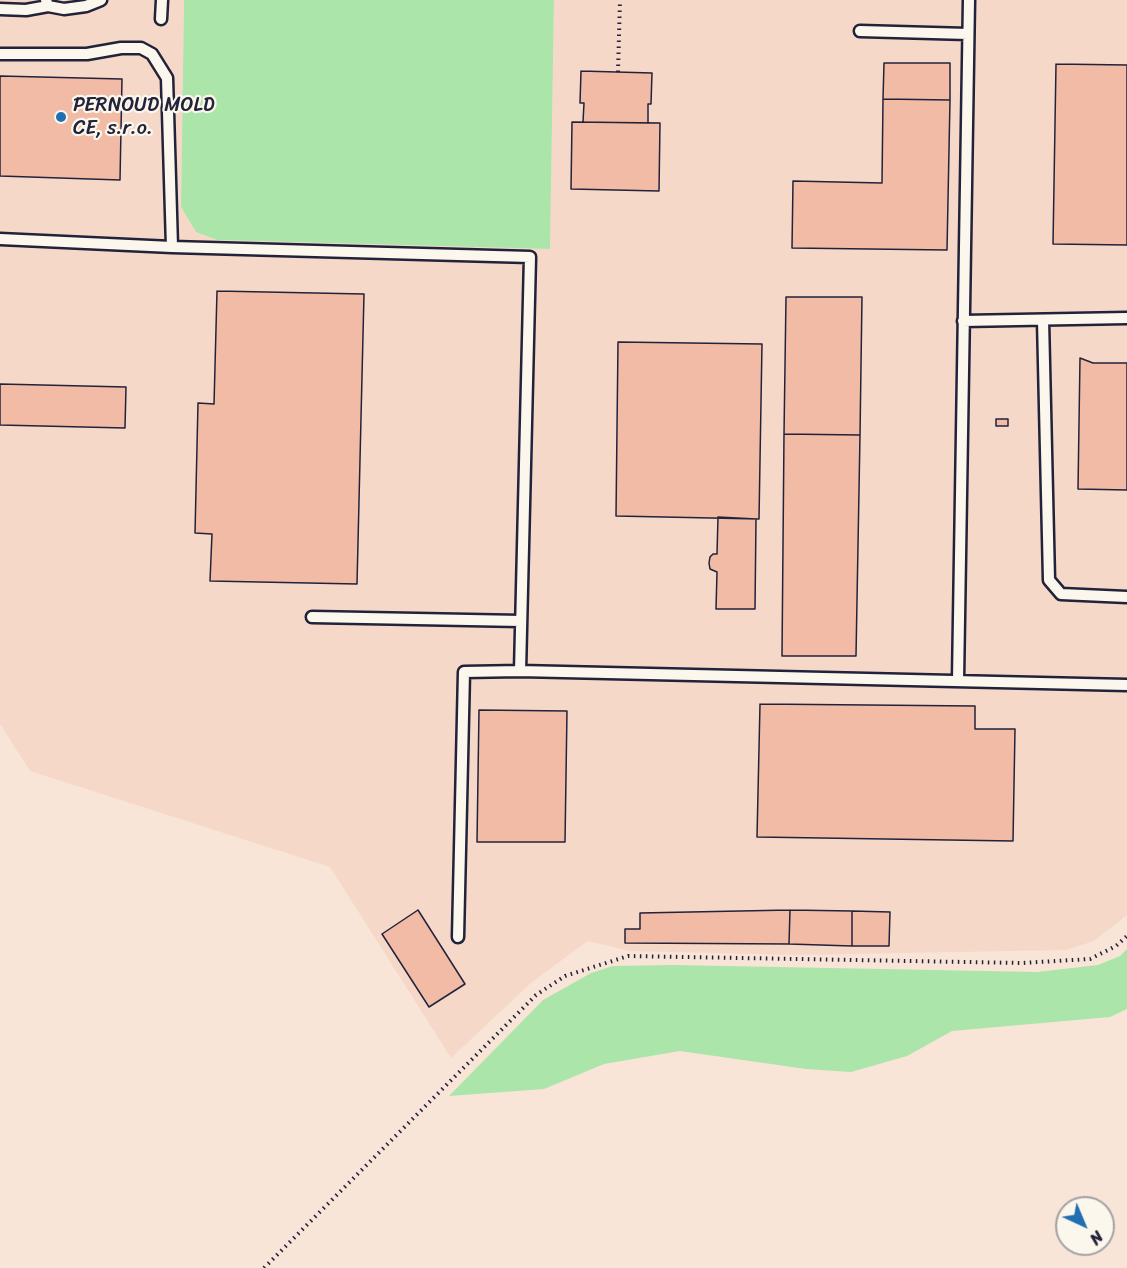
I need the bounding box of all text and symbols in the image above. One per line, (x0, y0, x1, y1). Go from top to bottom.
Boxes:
place label: PERNOUD MOLD CE, s.r.o. (73, 94, 215, 141)
marker: PERNOUD MOLD CE, s.r.o. (54, 110, 68, 124)
north arrow (1055, 1196, 1115, 1256)
text: N (1082, 1224, 1111, 1252)

